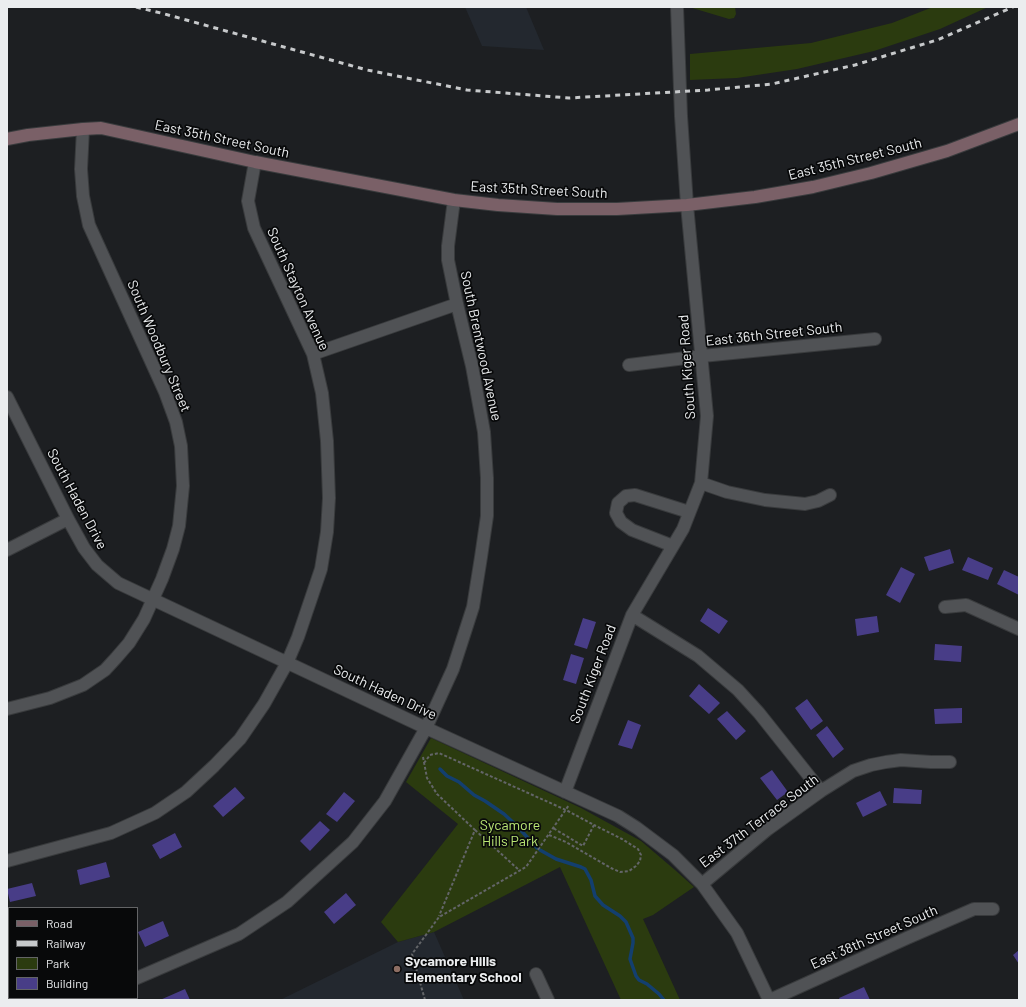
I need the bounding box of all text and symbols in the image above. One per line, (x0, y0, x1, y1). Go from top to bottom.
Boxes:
street label: East 35th Street South (153, 117, 291, 161)
street label: East 35th Street South (786, 134, 924, 184)
street label: East 35th Street South (470, 178, 608, 202)
street label: South Stayton Avenue (263, 225, 333, 353)
street label: South Brentwood Avenue (457, 270, 505, 422)
street label: South Woodbury Street (124, 278, 194, 414)
street label: South Kiger Road (675, 314, 699, 420)
street label: East 36th Street South (705, 318, 843, 350)
street label: South Haden Drive (43, 446, 111, 552)
street label: South Kiger Road (566, 622, 620, 726)
street label: South Haden Drive (331, 661, 439, 723)
street label: East 37th Terrace South (696, 771, 822, 871)
park label: Sycamore Hills Park (480, 817, 540, 850)
street label: East 38th Street South (808, 901, 940, 973)
legend (8, 907, 138, 999)
text: Road (46, 916, 73, 930)
text: Railway (46, 936, 85, 950)
place label: Sycamore Hills Elementary School (405, 953, 522, 986)
text: Park (46, 956, 70, 970)
marker: Sycamore Hills Elementary School (392, 964, 402, 974)
text: Building (46, 976, 88, 990)

